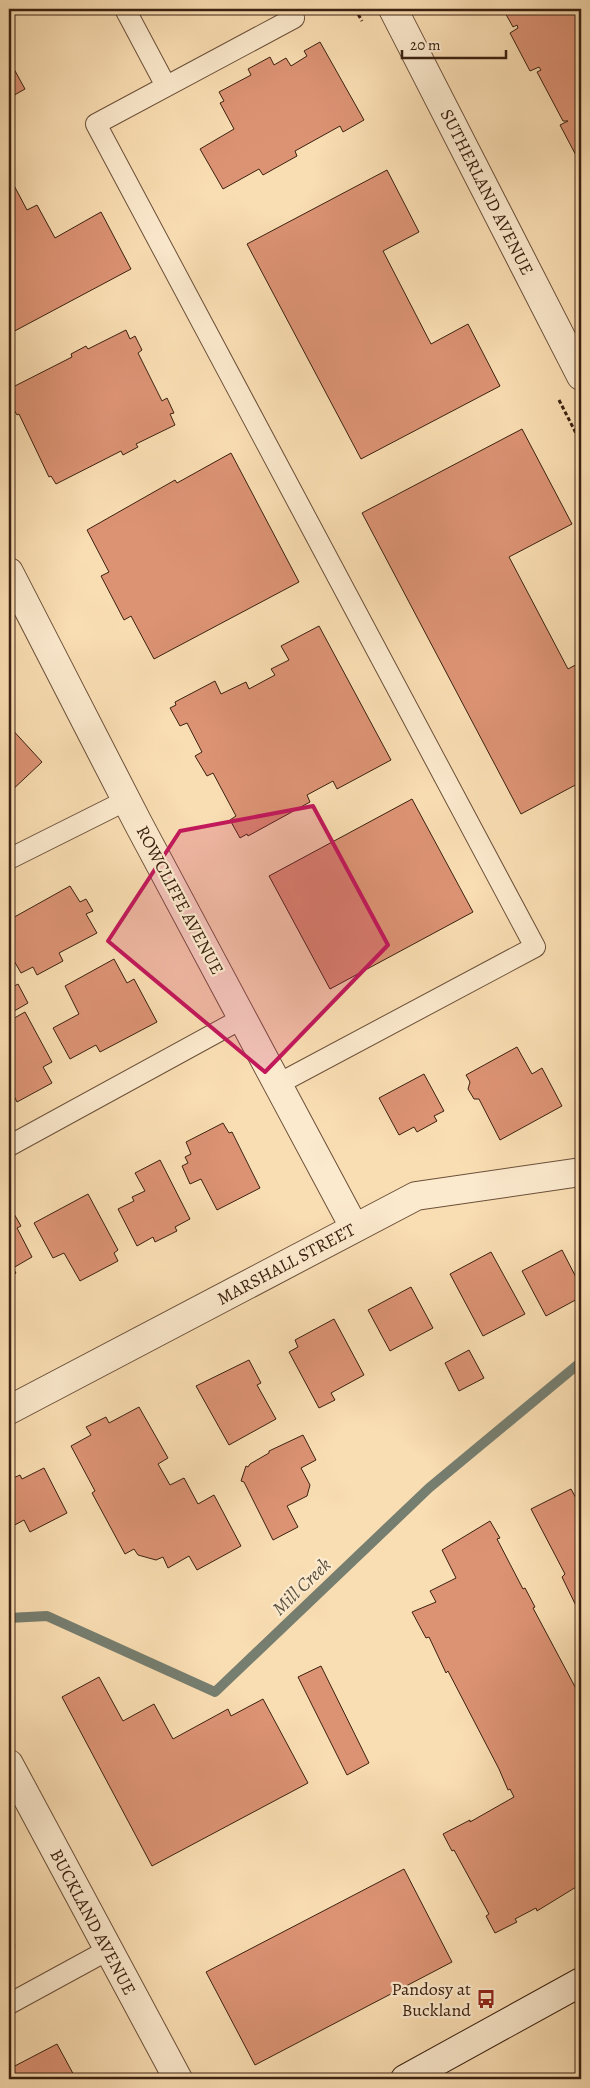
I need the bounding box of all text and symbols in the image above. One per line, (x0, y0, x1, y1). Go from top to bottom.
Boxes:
scale bar (402, 28, 506, 60)
text: 20 m (410, 35, 441, 55)
street label: SUTHERLAND AVENUE (435, 105, 539, 279)
street label: ROWCLIFFE AVENUE (131, 821, 229, 979)
street label: MARSHALL STREET (213, 1217, 359, 1311)
water label: Mill Creek (267, 1552, 337, 1621)
street label: BUCKLAND AVENUE (44, 1845, 142, 1999)
place label: Pandosy at Buckland (391, 1977, 471, 2022)
bus stop icon: Pandosy at Buckland (475, 1988, 497, 2010)

